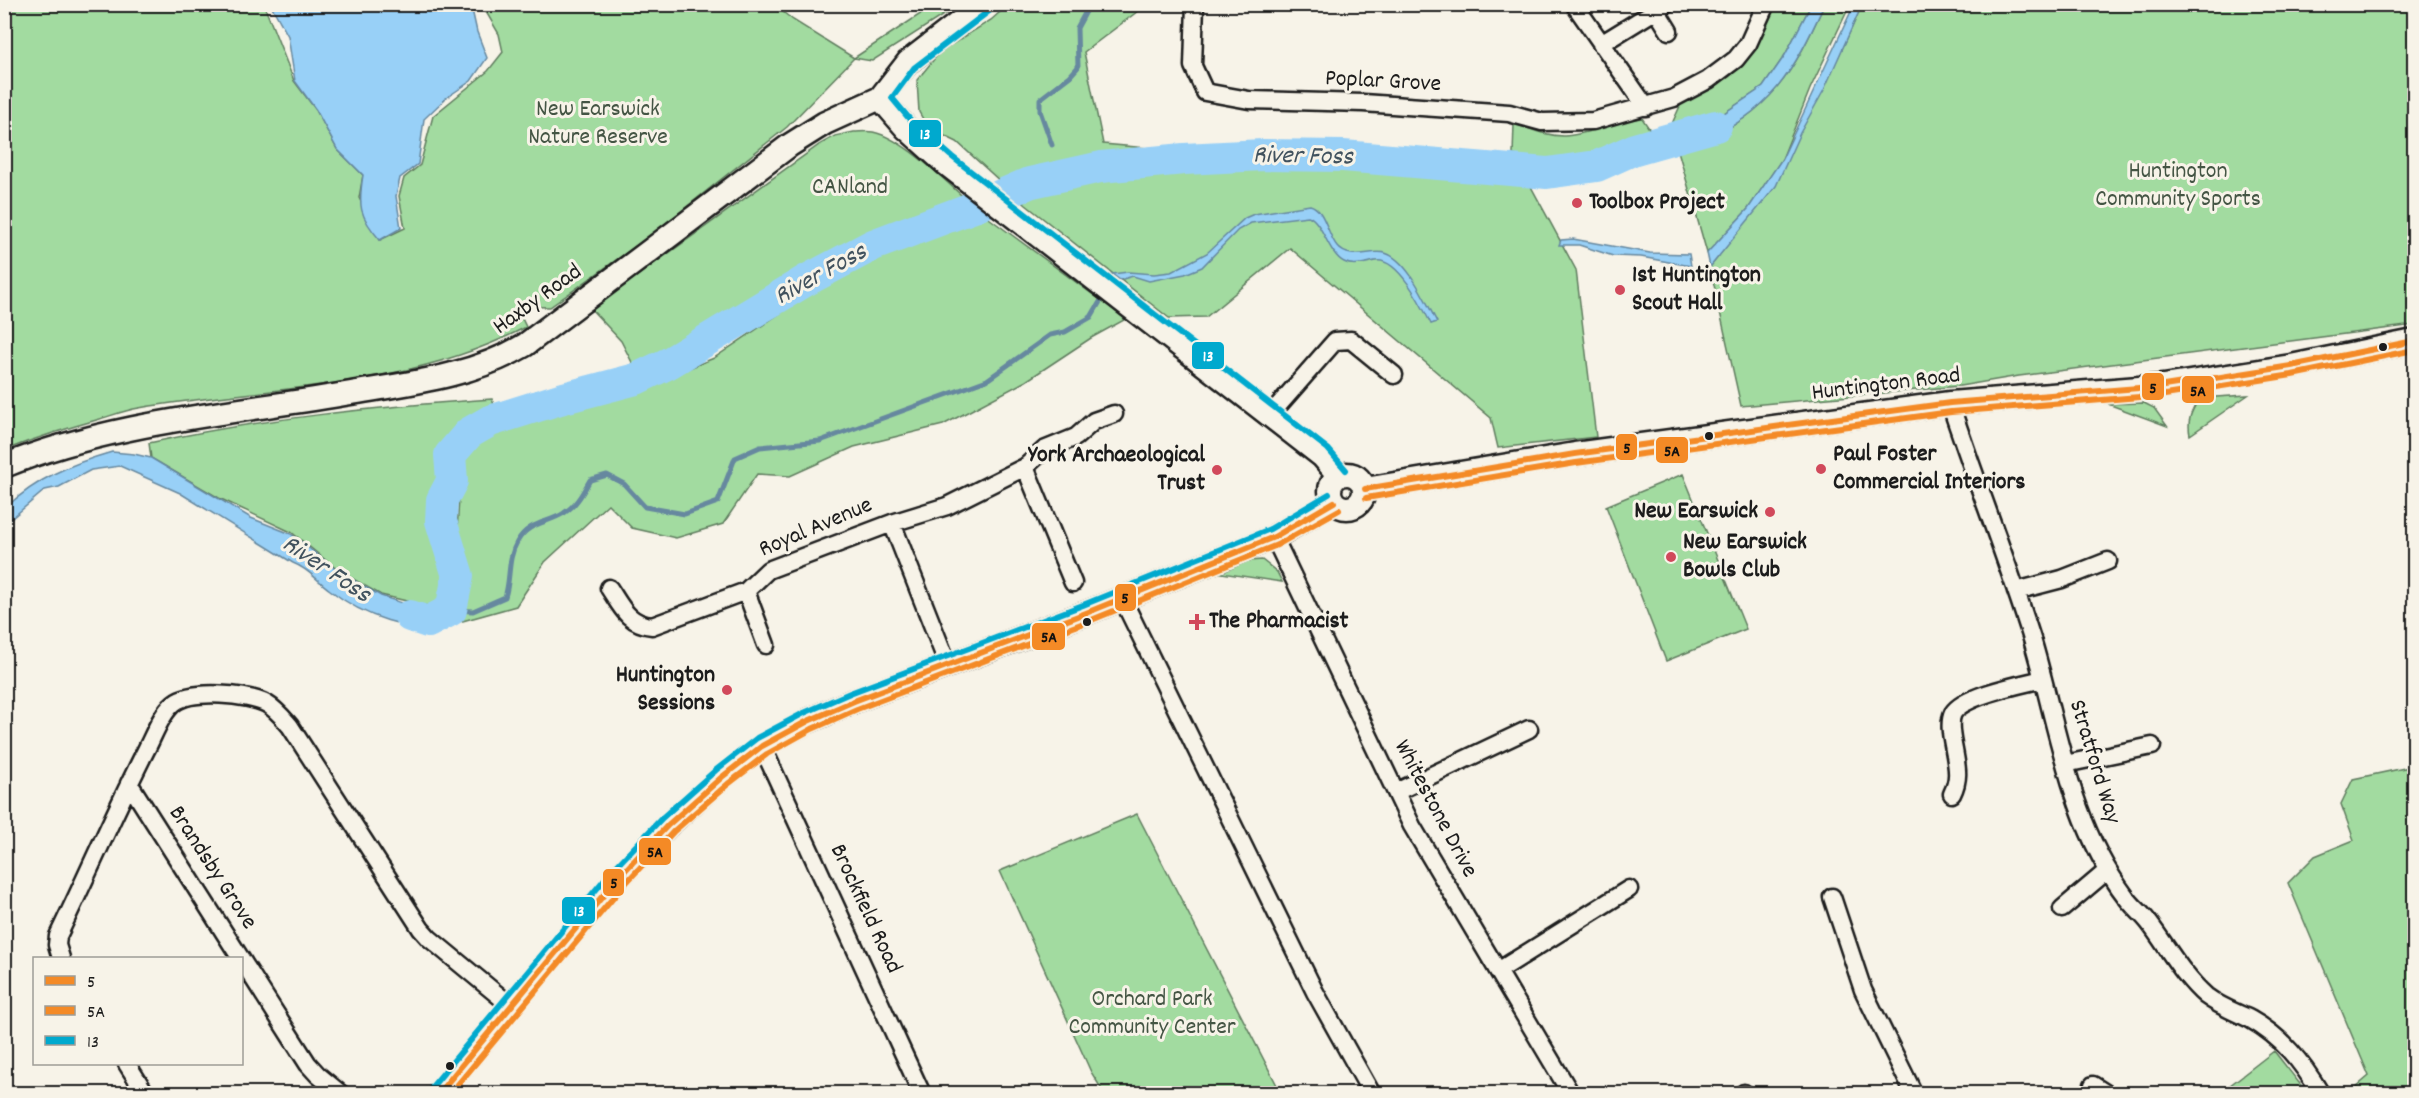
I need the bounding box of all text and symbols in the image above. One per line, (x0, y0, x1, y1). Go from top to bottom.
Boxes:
street label: Poplar Grove (1324, 62, 1442, 102)
park label: New Earswick Nature Reserve (528, 93, 668, 155)
line badge: 13 (908, 119, 942, 148)
text: 13 (920, 124, 930, 147)
water label: River Foss (1252, 138, 1355, 176)
park label: Huntington Community Sports (2095, 155, 2261, 217)
park label: CANland (812, 171, 888, 205)
place label: Toolbox Project (1589, 186, 1725, 220)
marker: Toolbox Project (1570, 196, 1584, 210)
water label: River Foss (768, 234, 875, 316)
street label: Haxby Road (486, 256, 590, 344)
place label: 1st Huntington Scout Hall (1632, 259, 1761, 321)
marker: 1st Huntington Scout Hall (1613, 283, 1627, 297)
line badge: 13 (1191, 341, 1225, 370)
unlabelled marker (2377, 341, 2389, 353)
text: 13 (1203, 346, 1213, 369)
street label: Huntington Road (1810, 359, 1962, 411)
line badge: 5 (2141, 372, 2165, 401)
line badge: 5A (2181, 375, 2215, 404)
text: 5 (2149, 378, 2157, 401)
text: 5A (2190, 381, 2206, 404)
unlabelled marker (1703, 430, 1715, 442)
line badge: 5 (1615, 433, 1638, 461)
line badge: 5A (1655, 436, 1689, 464)
text: 5 (1623, 438, 1631, 461)
place label: Paul Foster Commercial Interiors (1833, 438, 2025, 500)
place label: York Archaeological Trust (1027, 439, 1205, 501)
text: 5A (1664, 441, 1680, 464)
marker: Paul Foster Commercial Interiors (1814, 462, 1828, 476)
marker: York Archaeological Trust (1210, 463, 1224, 477)
street label: Royal Avenue (754, 489, 878, 567)
place label: New Earswick (1634, 495, 1758, 529)
marker: New Earswick (1763, 505, 1777, 519)
place label: New Earswick Bowls Club (1683, 526, 1807, 588)
water label: River Foss (274, 527, 379, 614)
marker: New Earswick Bowls Club (1664, 550, 1678, 564)
line badge: 5 (1114, 583, 1137, 612)
text: 5 (1121, 588, 1129, 611)
place label: The Pharmacist (1209, 605, 1349, 639)
marker: The Pharmacist (1190, 615, 1204, 629)
unlabelled marker (1081, 616, 1093, 628)
line badge: 5A (1031, 622, 1066, 651)
text: 5A (1041, 627, 1057, 650)
place label: Huntington Sessions (616, 659, 715, 721)
marker: Huntington Sessions (720, 683, 734, 697)
street label: Stratford Way (2059, 696, 2129, 829)
street label: Whitestone Drive (1384, 734, 1486, 884)
street label: Brandsby Grove (159, 799, 265, 937)
line badge: 5A (638, 837, 672, 866)
street label: Brockfield Road (820, 839, 910, 979)
text: 5A (647, 842, 663, 865)
line badge: 5 (602, 868, 625, 897)
text: 5 (610, 873, 618, 896)
line badge: 13 (561, 896, 596, 925)
text: 13 (574, 901, 584, 924)
legend (33, 957, 243, 1065)
text: 5 (87, 971, 95, 996)
park label: Orchard Park Community Center (1068, 983, 1236, 1045)
text: 5A (87, 1001, 105, 1026)
text: 13 (87, 1031, 99, 1056)
unlabelled marker (444, 1060, 456, 1072)

